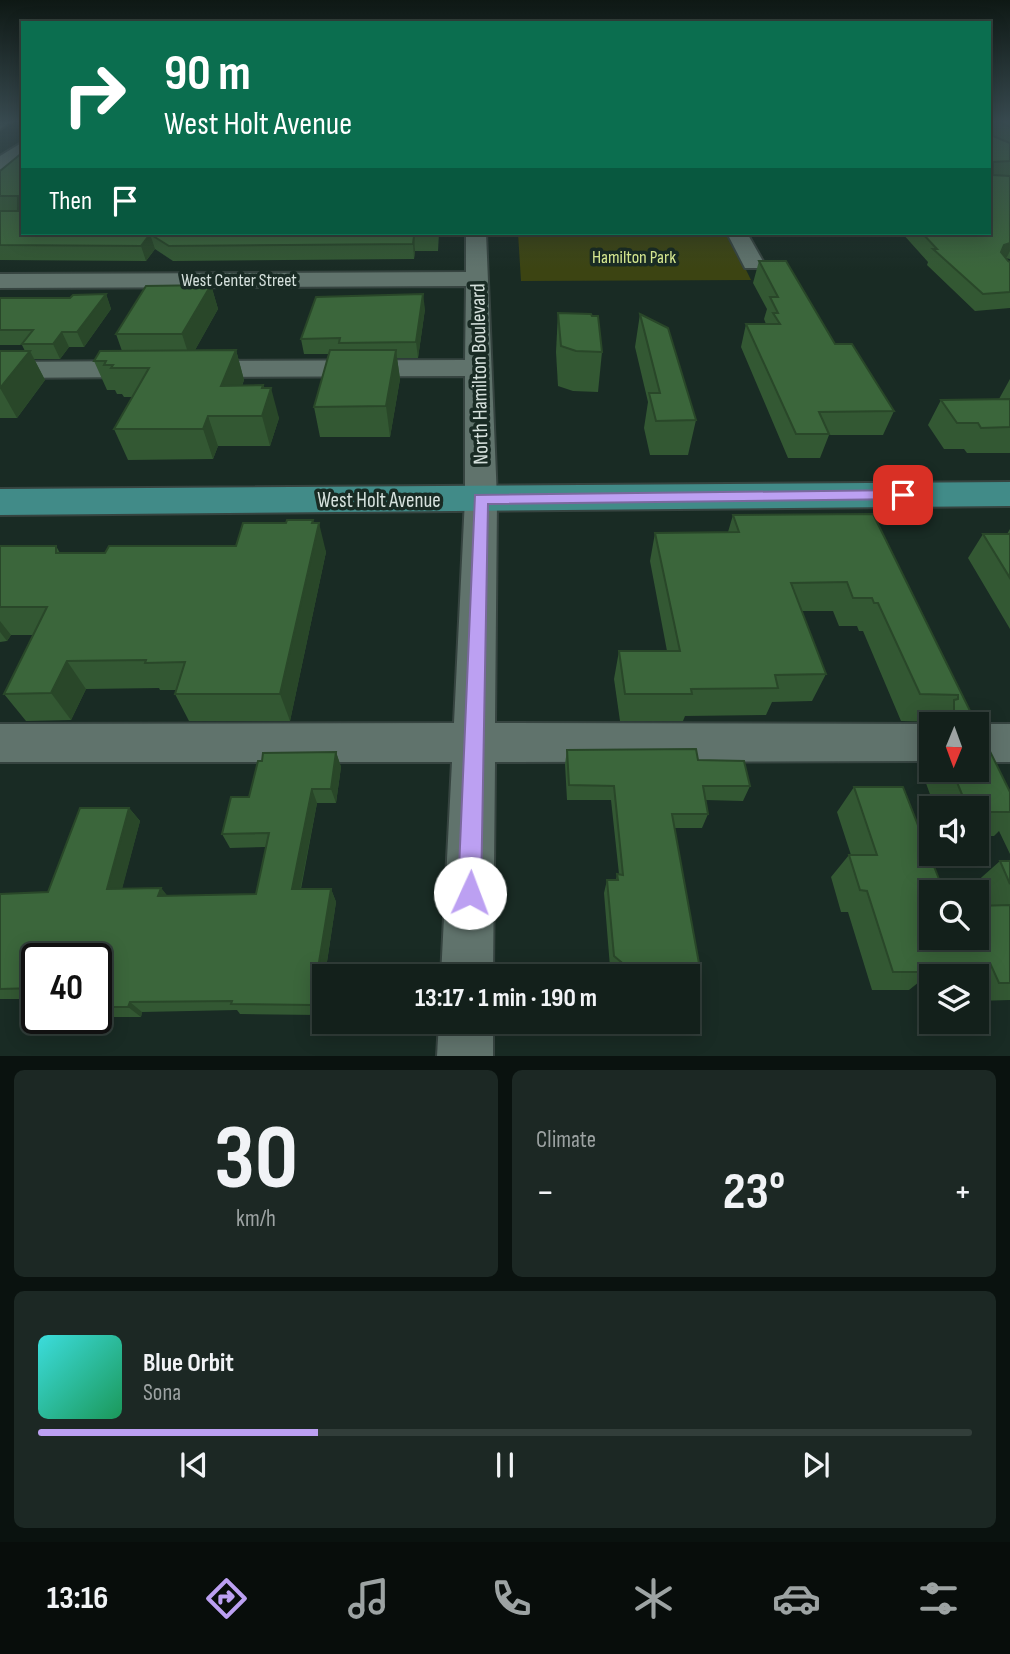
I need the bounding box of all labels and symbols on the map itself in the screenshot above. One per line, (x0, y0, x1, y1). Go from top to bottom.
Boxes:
park label: Hamilton Park (592, 247, 676, 268)
street label: West Center Street (181, 270, 297, 291)
street label: North Hamilton Boulevard (465, 283, 494, 465)
pin (873, 465, 933, 525)
street label: West Holt Avenue (317, 488, 441, 513)
north arrow (919, 712, 989, 782)
position arrow (433, 856, 507, 930)
speed limit sign: 40 (21, 943, 112, 1034)

